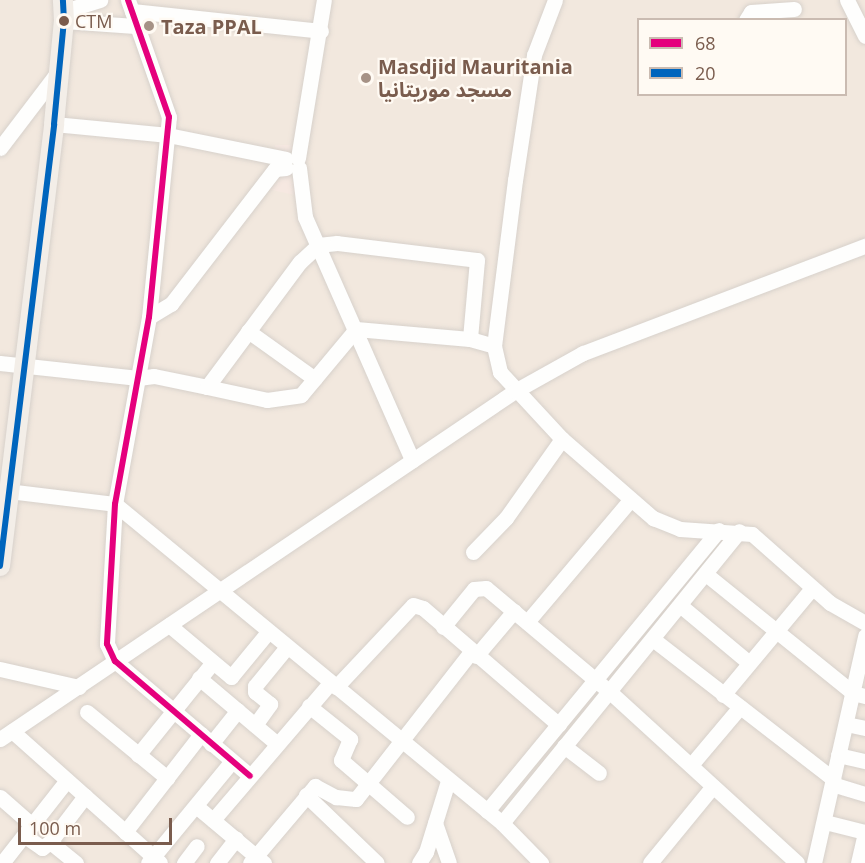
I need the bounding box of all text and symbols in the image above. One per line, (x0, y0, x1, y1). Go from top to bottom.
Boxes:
place label: CTM (75, 10, 112, 32)
place label: Taza PPAL (161, 14, 262, 38)
marker: CTM (58, 15, 70, 27)
legend (637, 18, 847, 96)
marker: Taza PPAL (142, 19, 156, 33)
text: 68 (695, 31, 716, 55)
place label: Masdjid Mauritania مسجد موريتانيا (378, 54, 573, 101)
text: 20 (695, 61, 716, 85)
marker: Masdjid Mauritania مسجد موريتانيا (359, 71, 373, 85)
scale bar (21, 806, 176, 844)
text: 100 m (29, 816, 81, 840)

